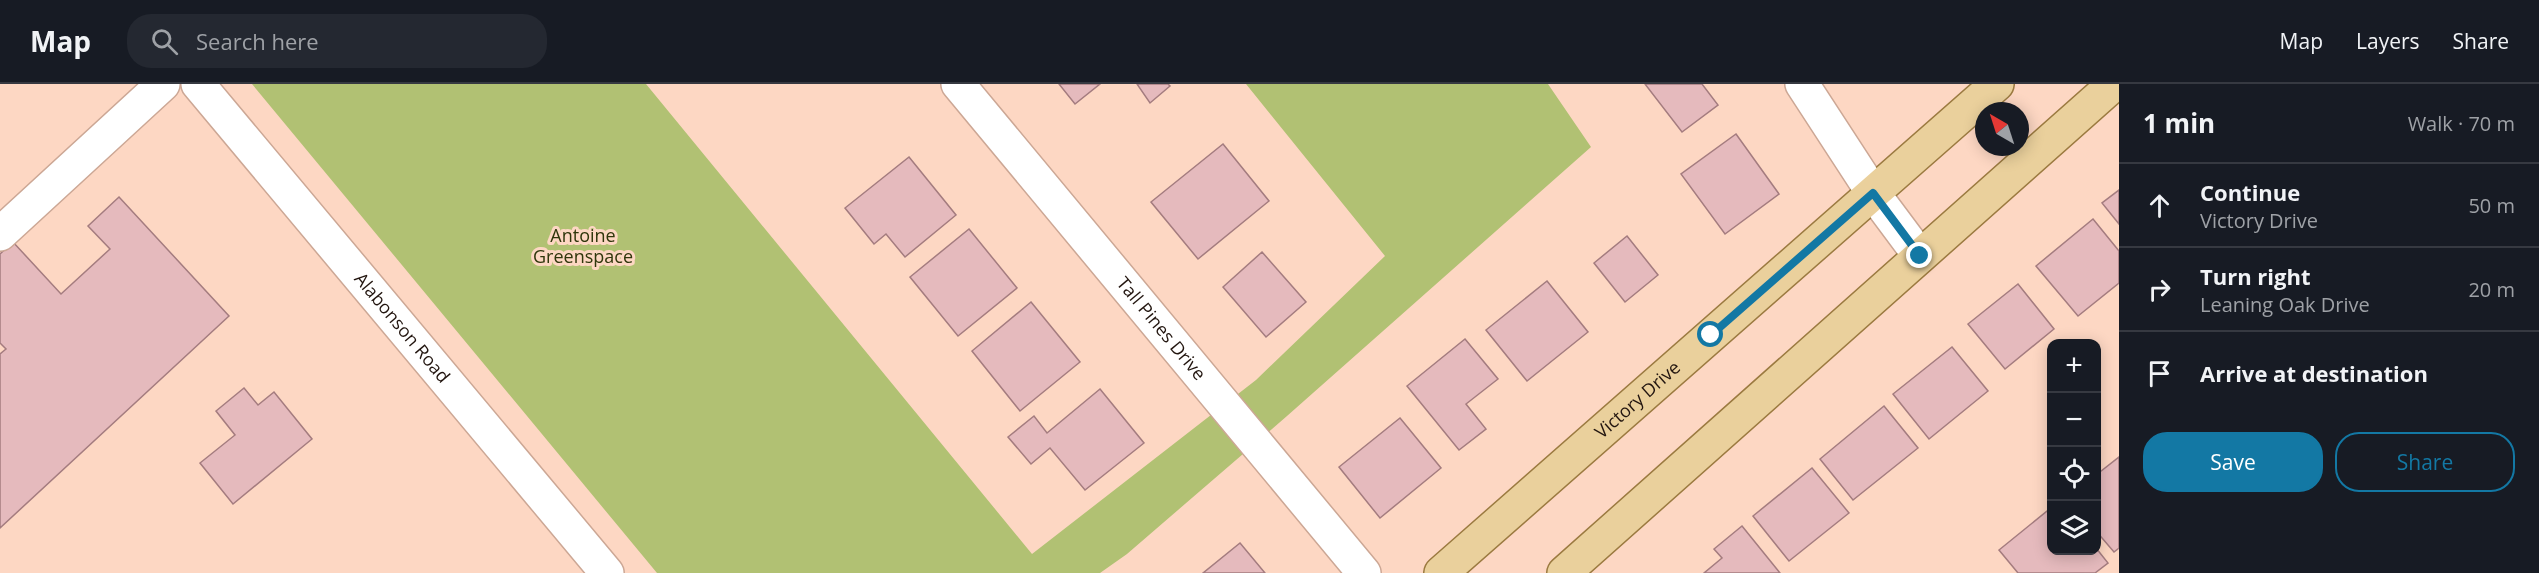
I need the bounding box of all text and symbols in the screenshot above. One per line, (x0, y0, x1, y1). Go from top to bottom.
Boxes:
search box (127, 14, 547, 68)
text: Map (30, 22, 91, 60)
icon: search (148, 25, 181, 58)
text: Search here (196, 26, 319, 56)
text: Map (2280, 27, 2323, 55)
text: Layers (2356, 27, 2420, 55)
text: Share (2453, 27, 2509, 55)
north arrow (1975, 102, 2029, 156)
text: 1 min (2143, 105, 2215, 141)
text: Walk · 70 m (2408, 110, 2515, 137)
text: Continue (2200, 177, 2300, 207)
icon: ahead (2143, 189, 2176, 222)
text: 50 m (2468, 192, 2515, 219)
text: Victory Drive (2200, 207, 2318, 234)
park label: Antoine Greenspace (533, 223, 633, 268)
route end (1906, 242, 1932, 268)
text: Turn right (2200, 261, 2311, 291)
street label: Alabonson Road (350, 267, 456, 388)
street label: Tall Pines Drive (1112, 271, 1212, 385)
icon: right (2143, 273, 2176, 306)
text: 20 m (2468, 276, 2515, 303)
text: Leaning Oak Drive (2200, 291, 2370, 318)
route start (1697, 321, 1723, 347)
map controls (2047, 339, 2101, 555)
button: + (2047, 339, 2101, 393)
street label: Victory Drive (1589, 355, 1685, 443)
icon: arrive (2143, 357, 2176, 390)
text: Arrive at destination (2200, 358, 2428, 388)
button: − (2047, 393, 2101, 447)
button: Save (2143, 432, 2323, 492)
button: Share (2335, 432, 2515, 492)
button: locate (2047, 447, 2101, 501)
button: layers (2047, 501, 2101, 555)

